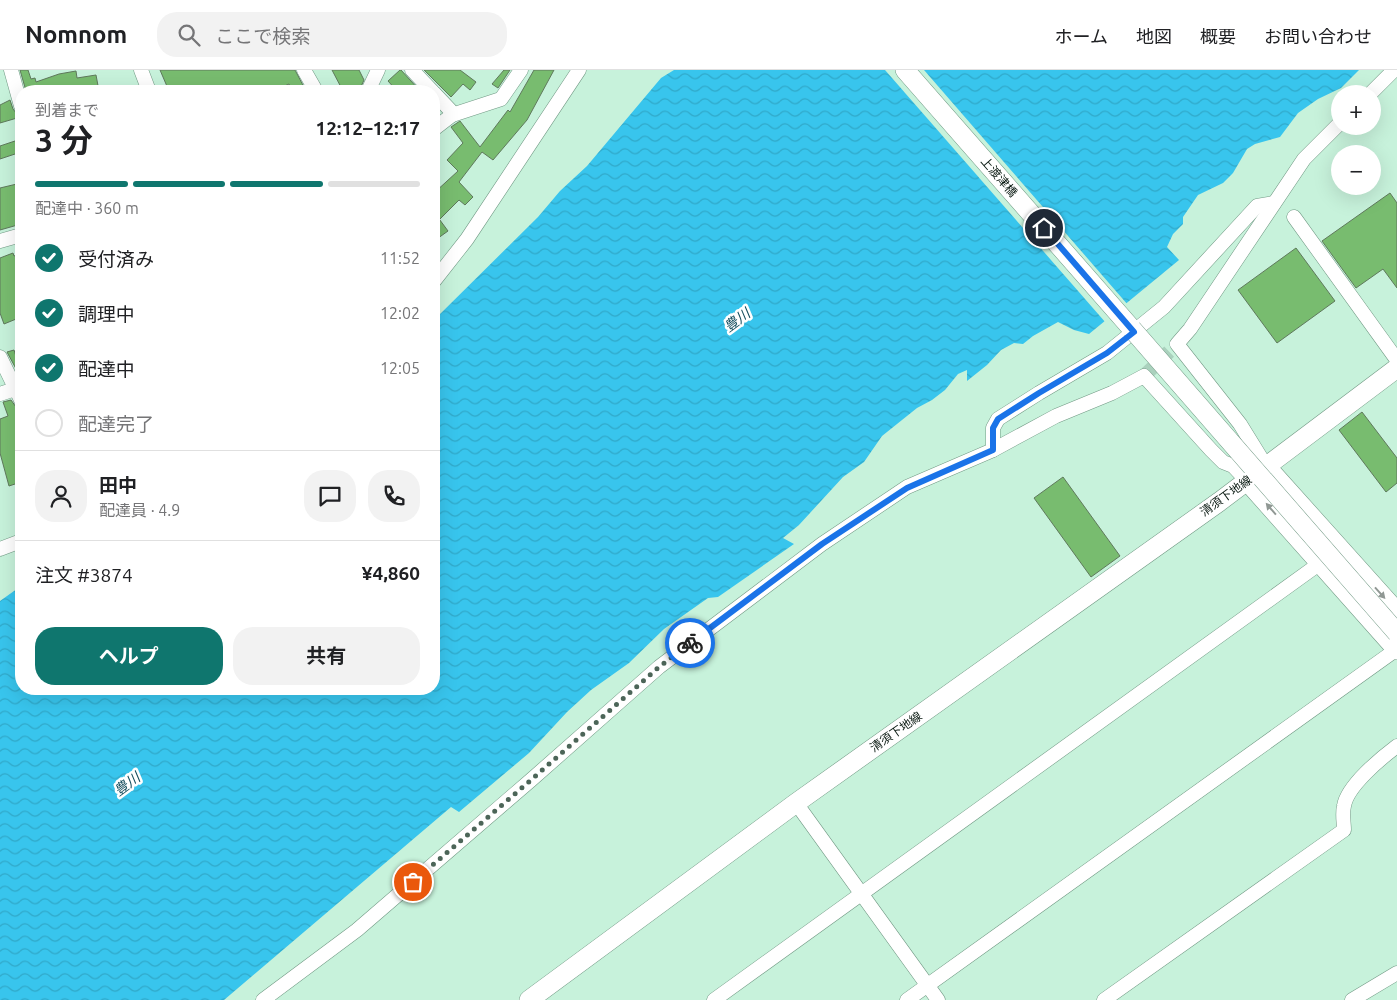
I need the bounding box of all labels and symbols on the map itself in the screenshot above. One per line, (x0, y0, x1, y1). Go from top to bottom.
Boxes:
street label: 上渡津橋 (979, 154, 1020, 199)
pin (1023, 207, 1065, 249)
water label: 豊川 (721, 304, 755, 335)
street label: 清須下地線 (1198, 473, 1254, 518)
one-way arrow (1265, 504, 1277, 516)
one-way arrow (1374, 587, 1386, 599)
courier (665, 618, 715, 668)
street label: 清須下地線 (867, 709, 924, 754)
water label: 豊川 (111, 768, 145, 799)
pin (392, 861, 434, 903)

